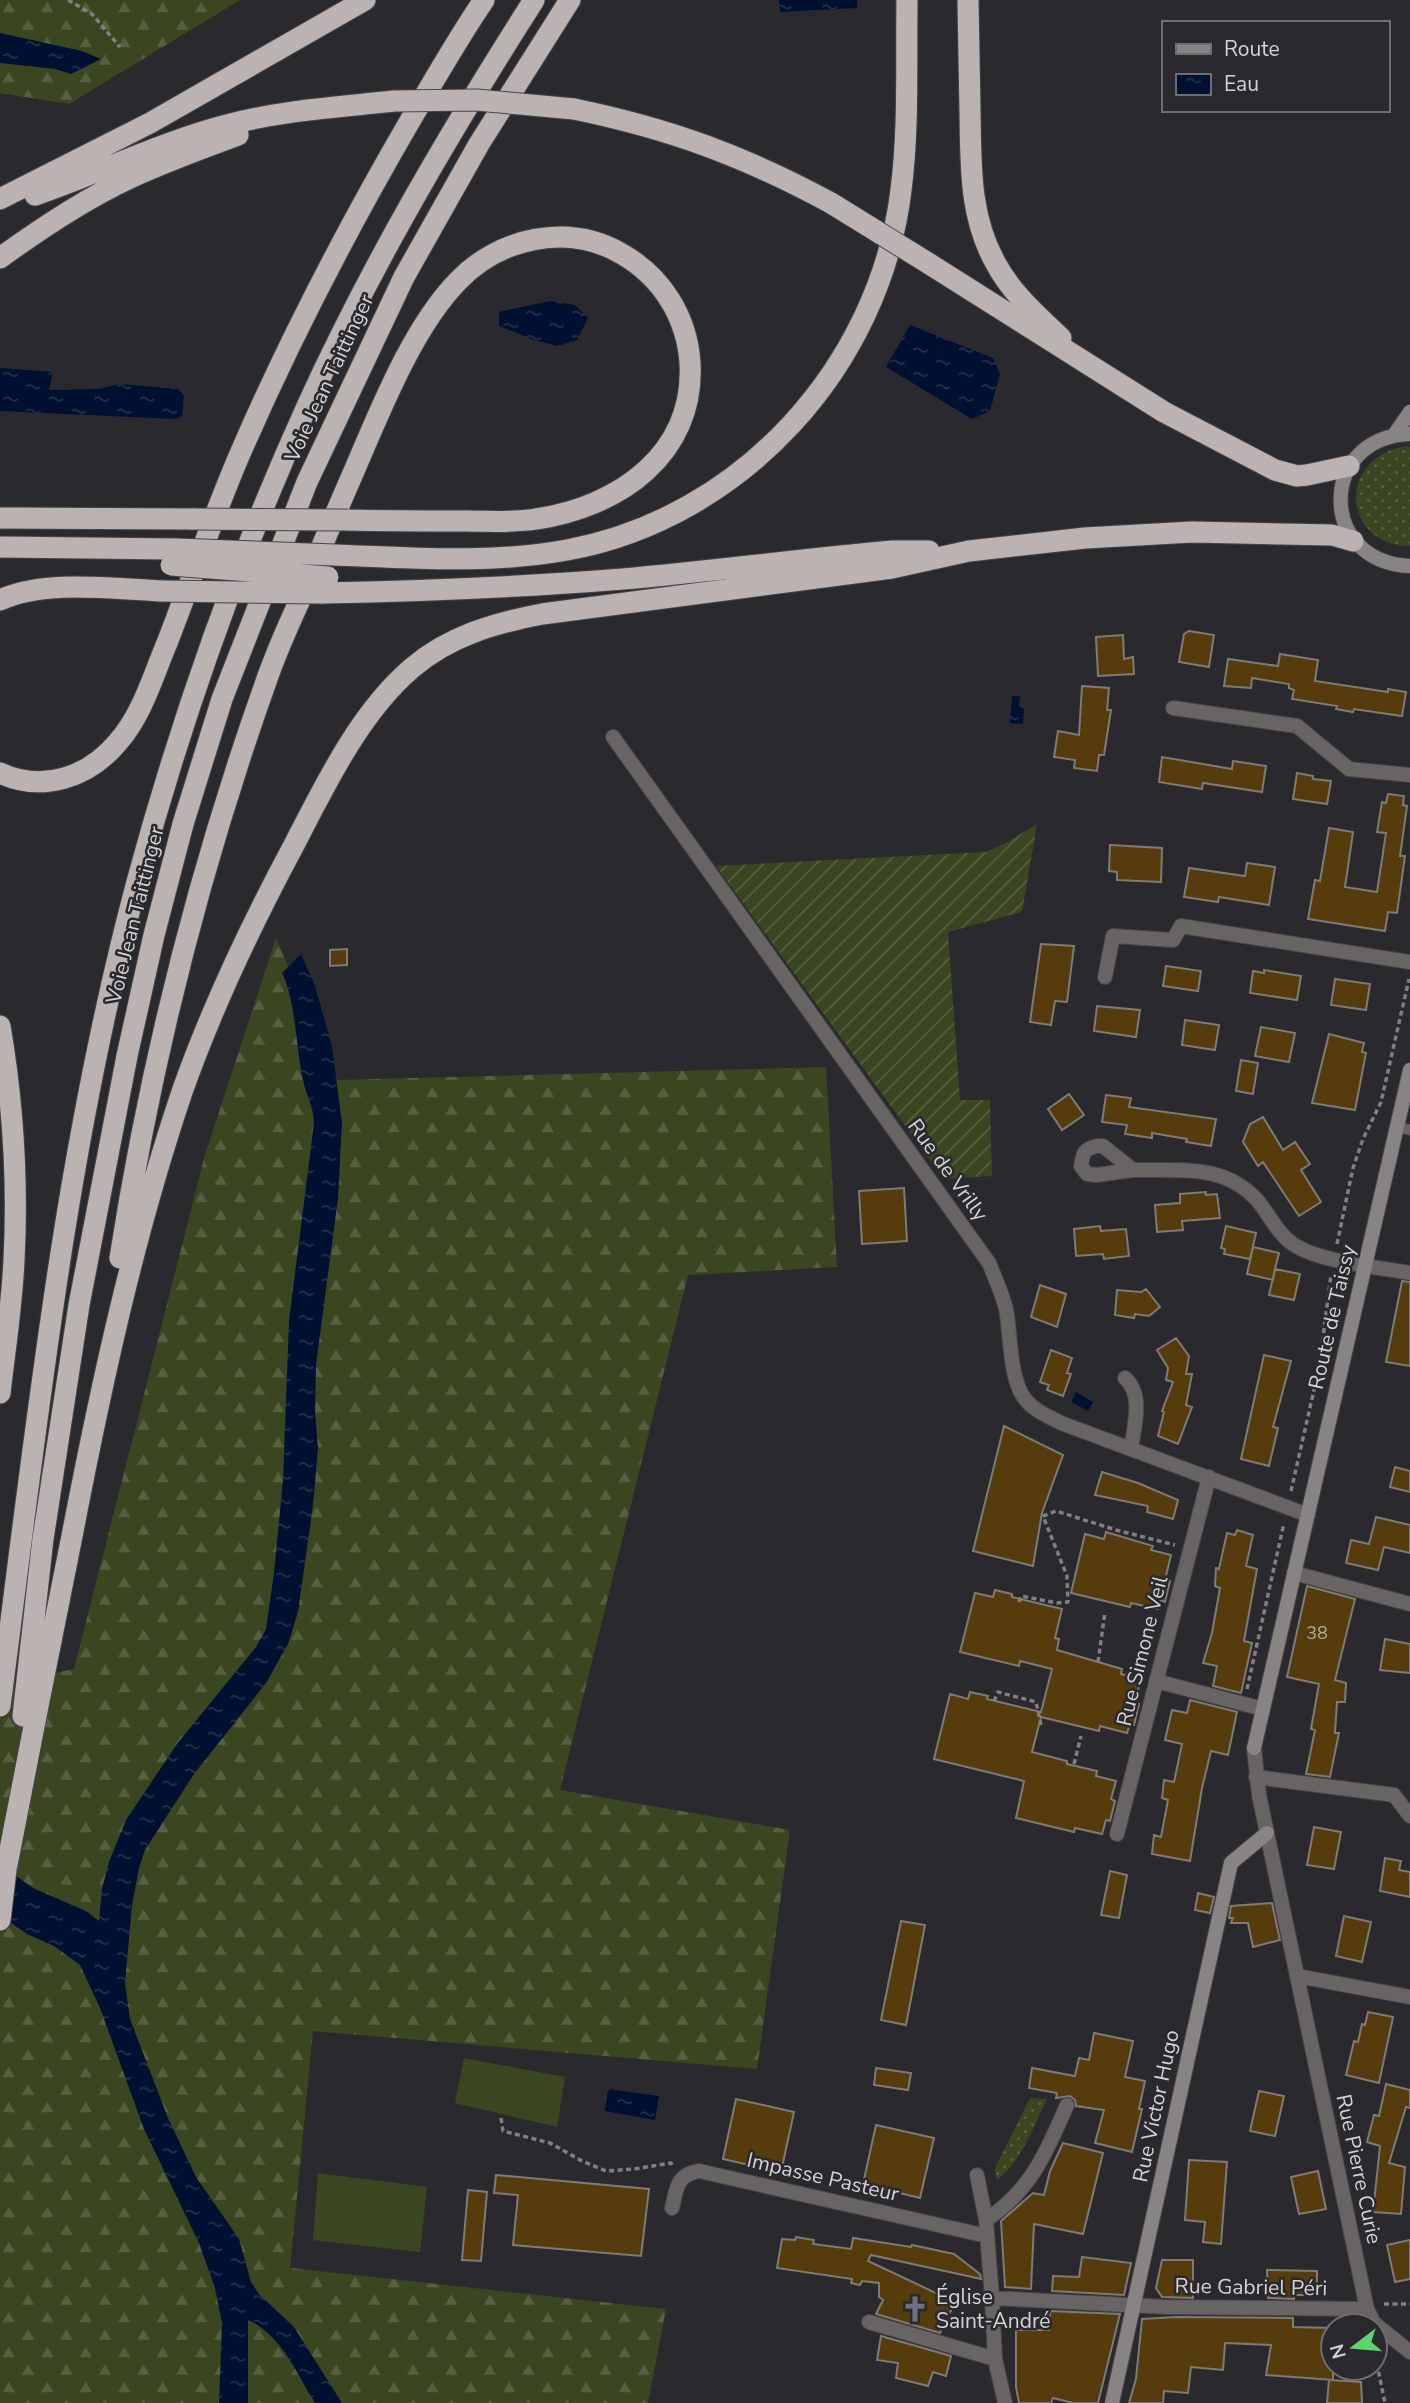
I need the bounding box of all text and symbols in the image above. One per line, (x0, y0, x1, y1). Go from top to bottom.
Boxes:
legend (1162, 21, 1389, 112)
text: Route (1224, 35, 1280, 63)
text: Eau (1224, 70, 1259, 98)
street label: Voie Jean Taittinger (277, 289, 380, 467)
street label: Voie Jean Taittinger (99, 823, 171, 1008)
street label: Rue de Vrilly (901, 1113, 995, 1227)
street label: Route de Taissy (1302, 1242, 1362, 1392)
street label: Rue Simone Veil (1110, 1572, 1174, 1729)
house number: 38 (1306, 1621, 1328, 1645)
street label: Rue Victor Hugo (1126, 2027, 1186, 2185)
street label: Rue Pierre Curie (1329, 2092, 1389, 2246)
street label: Impasse Pasteur (744, 2146, 902, 2208)
street label: Rue Gabriel Péri (1174, 2272, 1328, 2302)
place label: Église Saint-André (936, 2283, 1051, 2335)
church icon: Église Saint-André (900, 2294, 930, 2324)
north arrow (1319, 2312, 1389, 2382)
text: N (1324, 2341, 1353, 2362)

